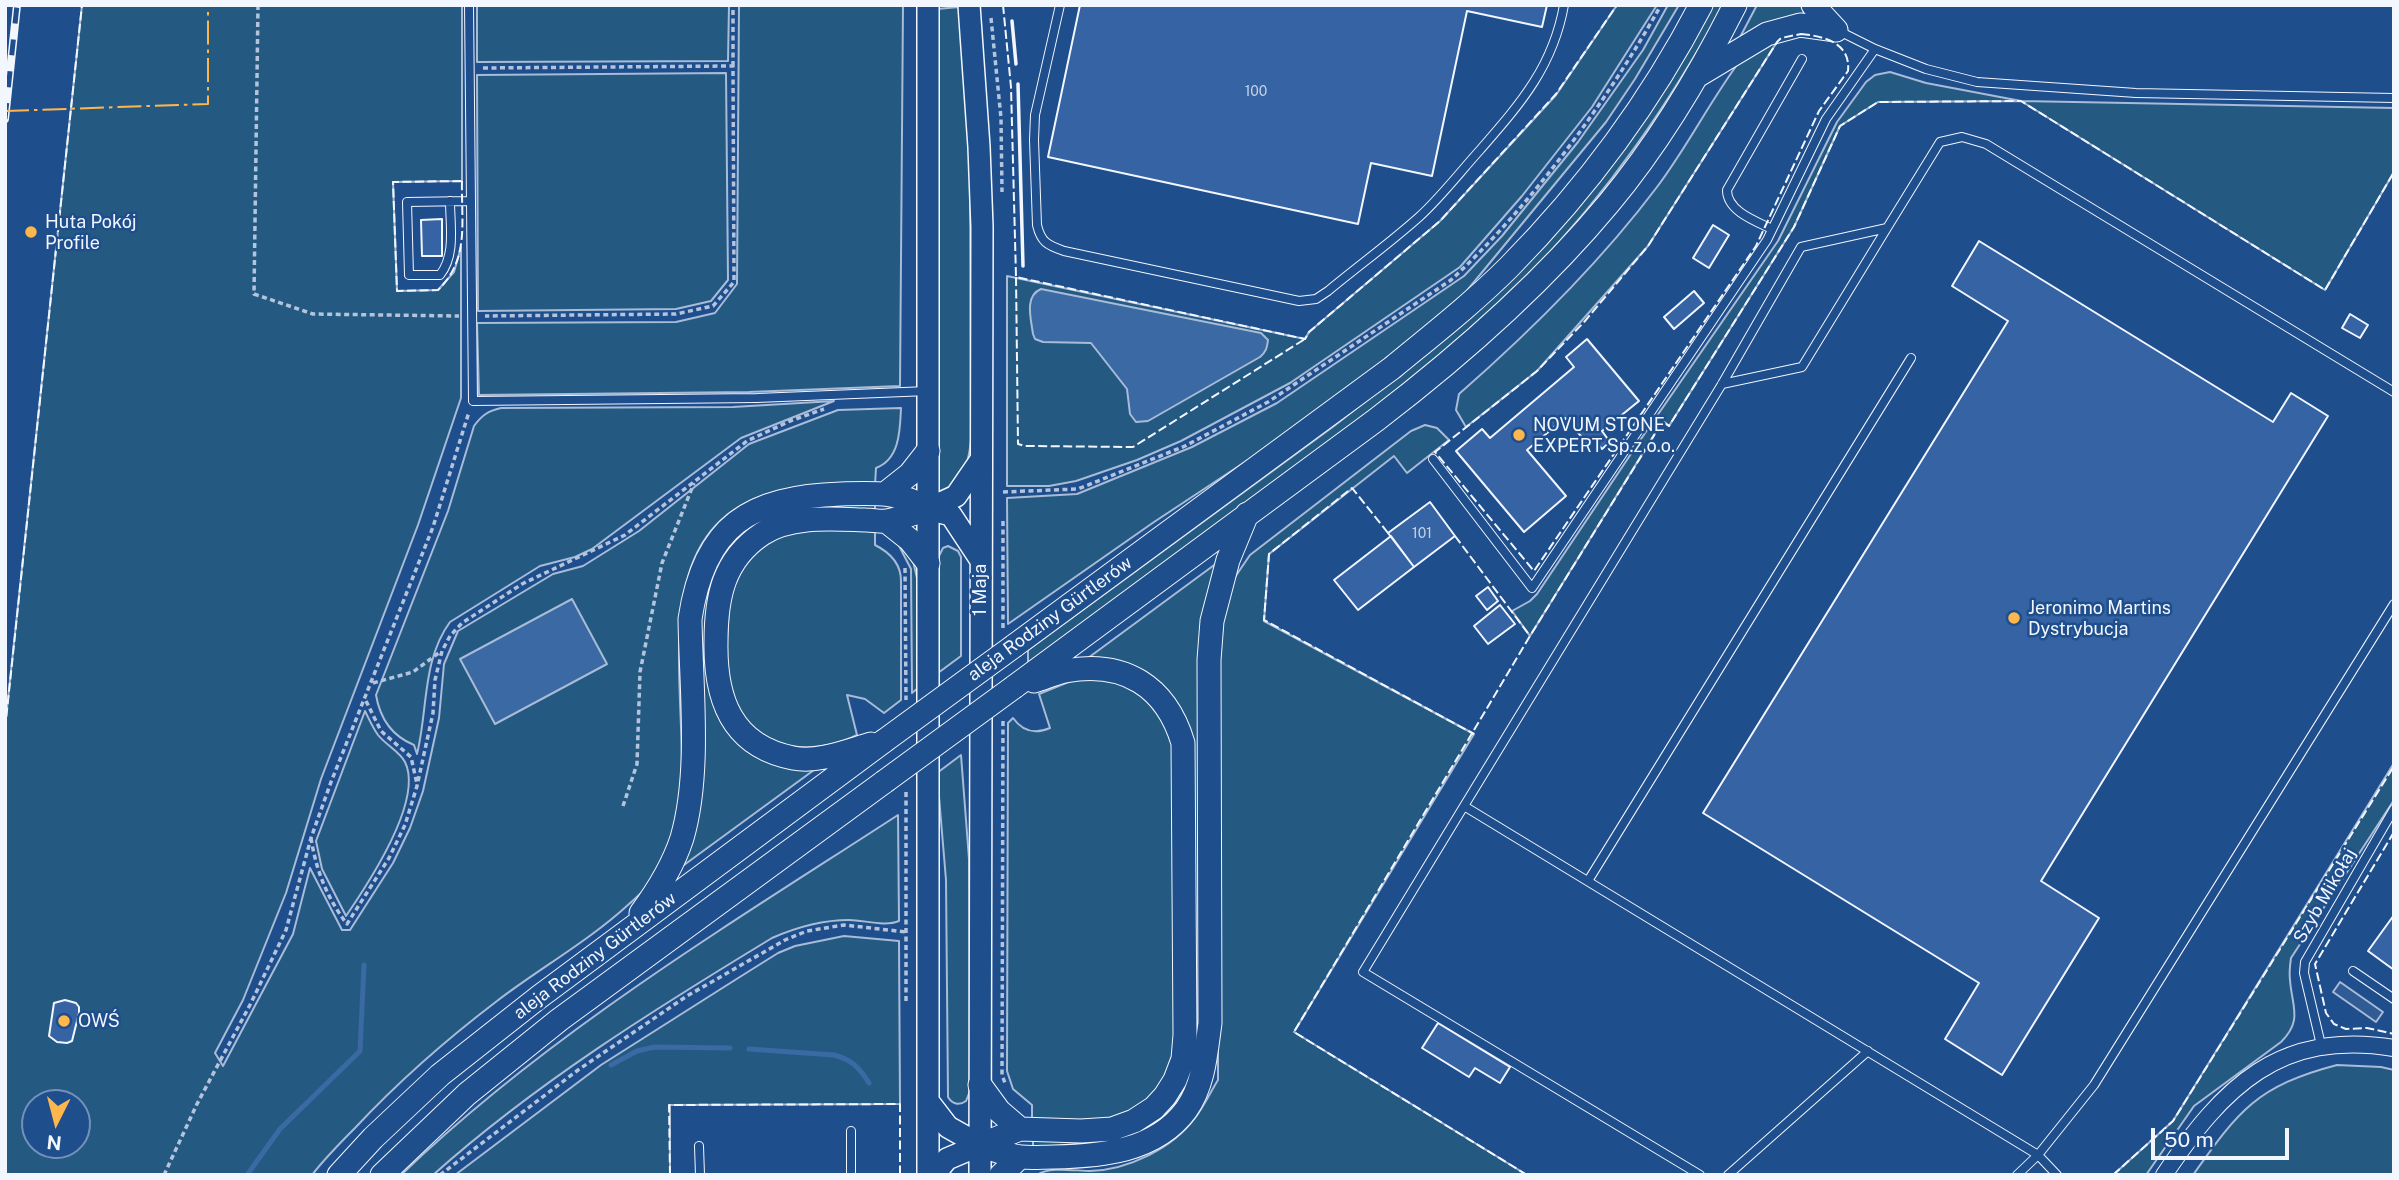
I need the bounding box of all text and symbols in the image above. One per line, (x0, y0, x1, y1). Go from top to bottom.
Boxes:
house number: 100 (1245, 84, 1267, 100)
place label: Huta Pokój Profile (45, 211, 137, 254)
marker: Huta Pokój Profile (23, 224, 39, 240)
place label: NOVUM STONE EXPERT Sp.z o.o. (1533, 414, 1675, 457)
marker: NOVUM STONE EXPERT Sp.z o.o. (1511, 427, 1527, 443)
house number: 101 (1412, 526, 1432, 542)
street label: aleja Rodziny Gürtlerów (964, 552, 1136, 686)
street label: 1 Maja (969, 564, 991, 616)
place label: Jeronimo Martins Dystrybucja (2028, 597, 2171, 640)
marker: Jeronimo Martins Dystrybucja (2006, 610, 2022, 626)
street label: Szyb Mikołaj (2289, 845, 2361, 947)
street label: aleja Rodziny Gürtlerów (509, 888, 681, 1024)
place label: OWŚ (78, 1010, 120, 1032)
marker: OWŚ (56, 1013, 72, 1029)
north arrow (21, 1089, 91, 1159)
scale bar (2154, 1114, 2292, 1158)
text: 50 m (2164, 1127, 2214, 1152)
text: N (45, 1131, 63, 1155)

